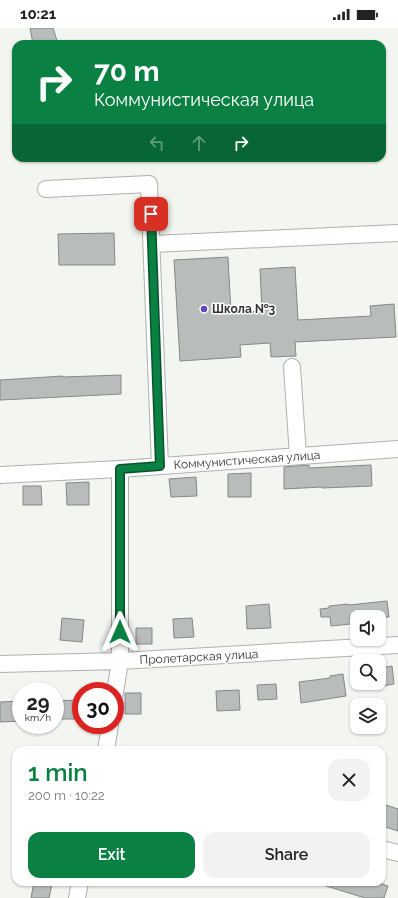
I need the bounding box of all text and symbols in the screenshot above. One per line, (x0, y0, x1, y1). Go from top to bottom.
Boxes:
text: 10:21 (20, 5, 56, 23)
text: 70 m (94, 55, 160, 88)
icon: right (28, 56, 80, 108)
text: Коммунистическая улица (94, 89, 314, 110)
icon: left (146, 132, 168, 154)
icon: ahead (188, 132, 210, 154)
icon: right (230, 132, 252, 154)
pin (134, 197, 168, 231)
icon: arrive (140, 203, 162, 225)
place label: Школа №3 (212, 302, 276, 316)
marker: Школа №3 (199, 304, 209, 314)
street label: Коммунистическая улица (173, 448, 321, 472)
map controls (350, 610, 386, 734)
button: sound (350, 610, 386, 646)
position arrow (99, 611, 141, 653)
street label: Пролетарская улица (139, 647, 259, 667)
button: search (350, 654, 386, 690)
speed limit sign: 30 (72, 682, 124, 734)
text: 29 (26, 691, 50, 715)
button: layers (350, 698, 386, 734)
text: km/h (25, 712, 51, 723)
text: 1 min (28, 758, 88, 787)
button: close (328, 759, 370, 801)
text: 200 m · 10:22 (28, 788, 105, 803)
button: Exit (28, 832, 195, 878)
button: Share (203, 832, 370, 878)

